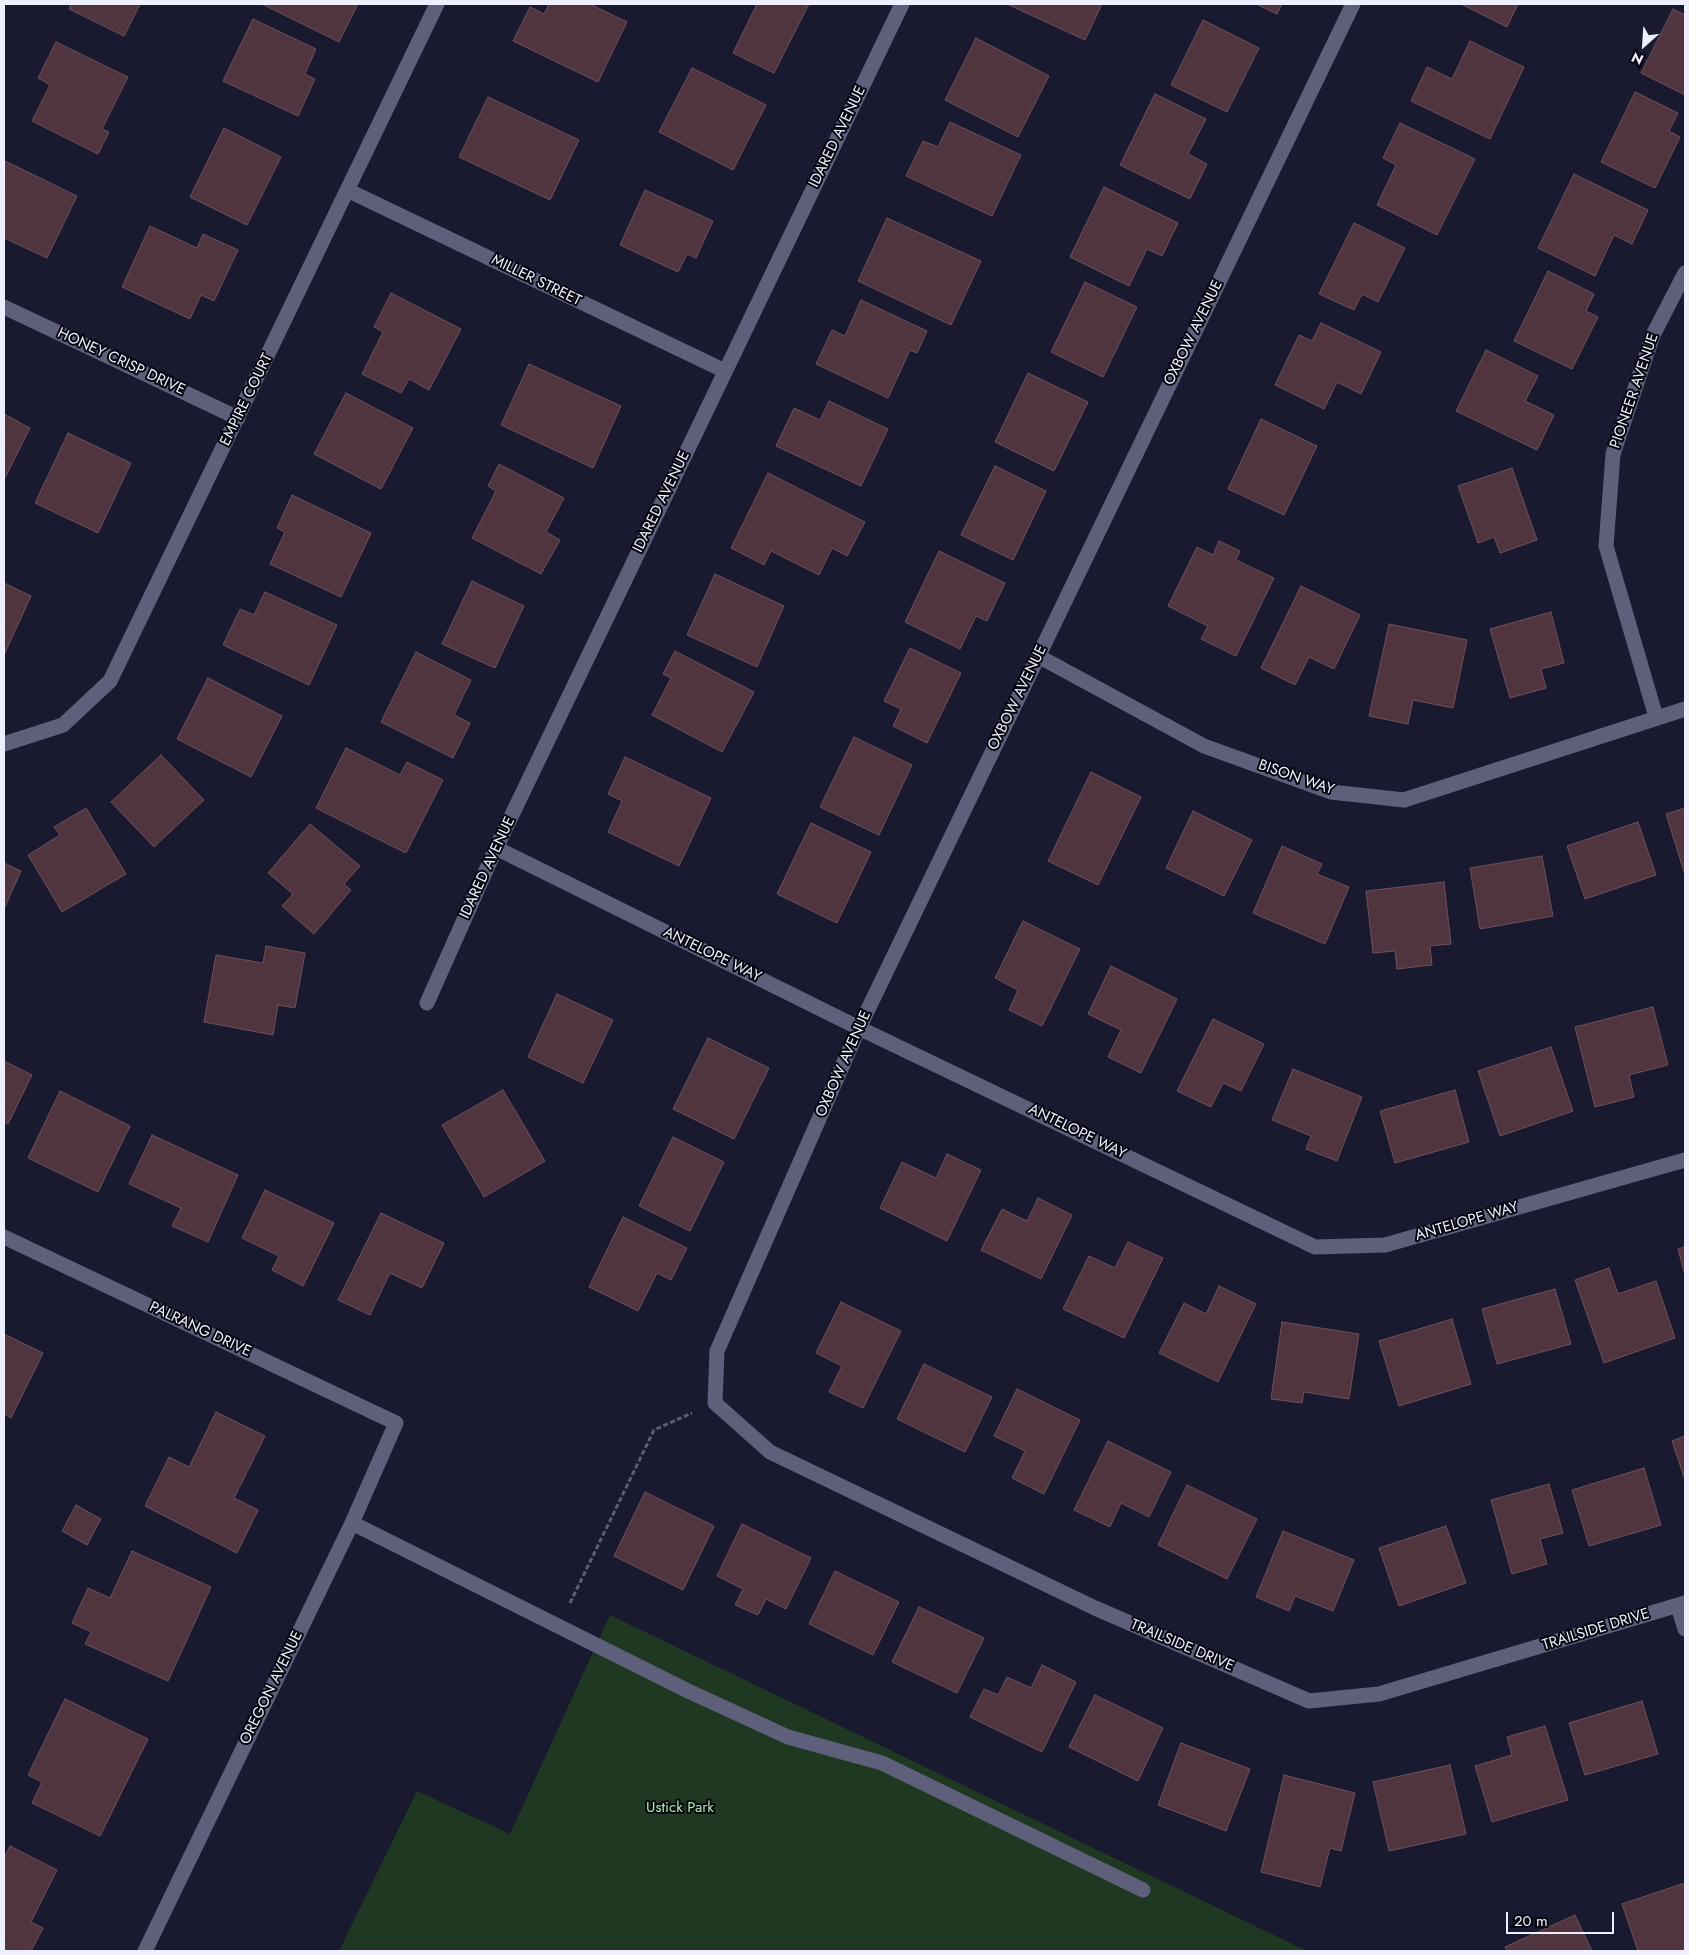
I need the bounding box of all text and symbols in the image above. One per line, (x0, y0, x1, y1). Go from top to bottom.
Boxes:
north arrow (1619, 20, 1669, 70)
text: N (1628, 47, 1647, 70)
street label: IDARED AVENUE (806, 83, 870, 191)
street label: MILLER STREET (488, 252, 584, 310)
street label: OXBOW AVENUE (1161, 278, 1227, 388)
street label: HONEY CRISP DRIVE (54, 324, 188, 400)
street label: PIONEER AVENUE (1607, 331, 1663, 451)
street label: EMPIRE COURT (217, 351, 277, 449)
street label: IDARED AVENUE (630, 448, 694, 556)
street label: OXBOW AVENUE (985, 643, 1051, 753)
street label: BISON WAY (1256, 757, 1336, 799)
street label: IDARED AVENUE (456, 814, 520, 922)
street label: ANTELOPE WAY (660, 924, 764, 986)
street label: OXBOW AVENUE (812, 1008, 876, 1120)
street label: ANTELOPE WAY (1025, 1101, 1129, 1163)
street label: ANTELOPE WAY (1413, 1199, 1521, 1245)
street label: PALRANG DRIVE (146, 1299, 254, 1361)
street label: TRAILSIDE DRIVE (1540, 1605, 1652, 1655)
street label: TRAILSIDE DRIVE (1127, 1616, 1237, 1676)
street label: OREGON AVENUE (237, 1628, 307, 1748)
park label: Ustick Park (646, 1799, 714, 1817)
scale bar (1509, 1902, 1616, 1934)
text: 20 m (1514, 1910, 1548, 1932)

